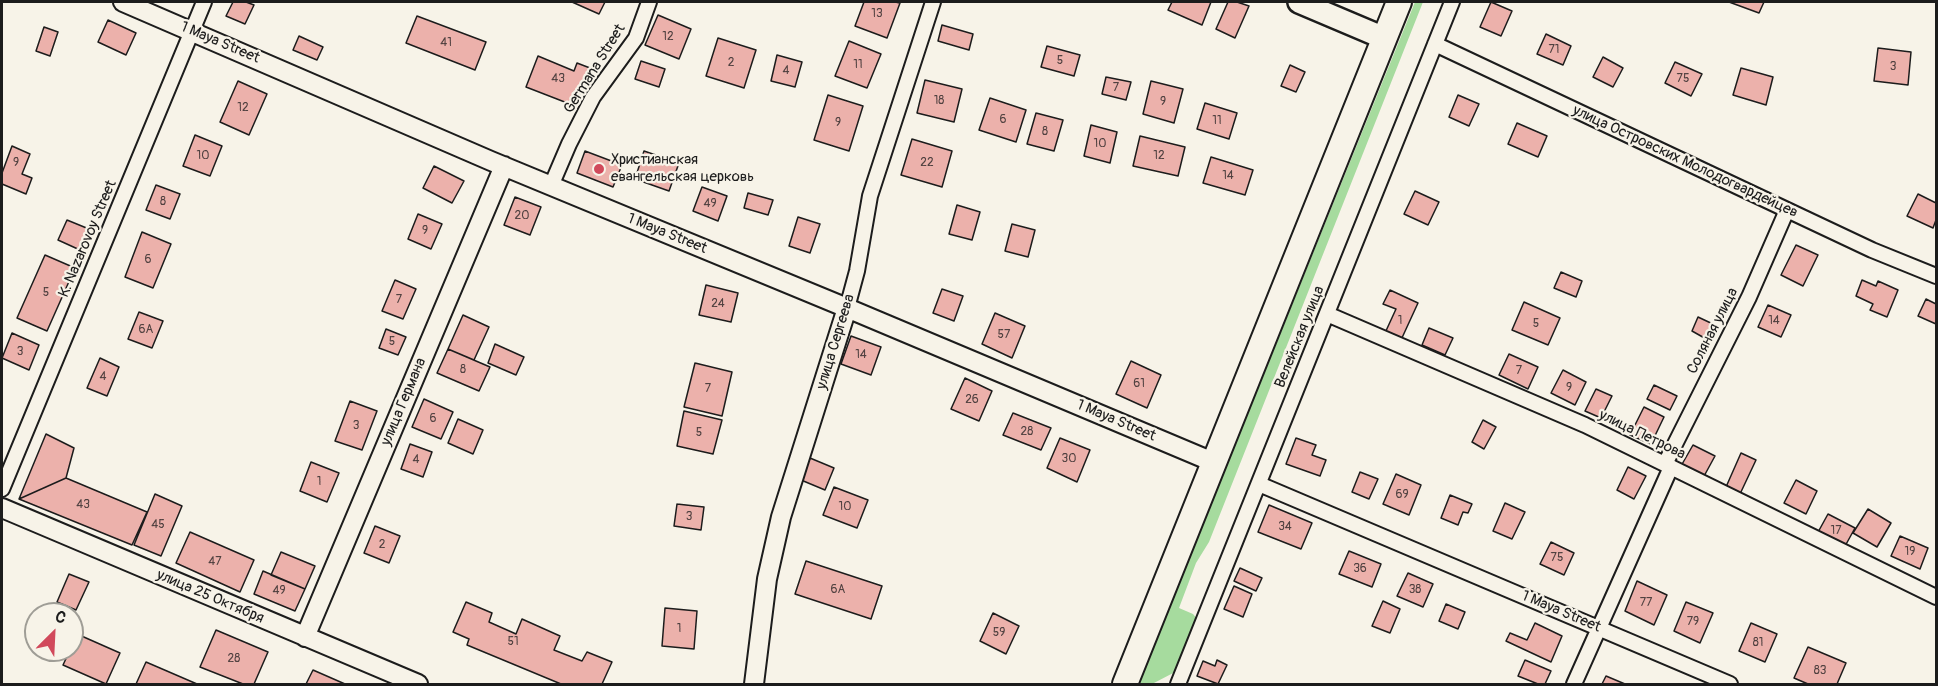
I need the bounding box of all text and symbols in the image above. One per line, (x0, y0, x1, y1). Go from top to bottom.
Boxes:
house number: 13 (871, 7, 883, 21)
street label: 1 Maya Street (178, 18, 262, 68)
street label: Germana Street (560, 21, 630, 117)
house number: 12 (662, 30, 674, 44)
house number: 41 (440, 36, 452, 50)
house number: 71 (1548, 43, 1560, 57)
house number: 5 (1057, 54, 1063, 68)
house number: 2 (728, 56, 734, 70)
house number: 11 (853, 58, 863, 72)
house number: 3 (1890, 60, 1896, 74)
house number: 4 (783, 64, 789, 78)
house number: 43 (551, 72, 565, 86)
house number: 75 (1677, 72, 1689, 86)
house number: 7 (1113, 81, 1119, 95)
house number: 18 (934, 94, 944, 108)
house number: 9 (1160, 95, 1166, 109)
house number: 12 (237, 101, 249, 115)
street label: улица Островских Молодогвардейцев (1570, 102, 1800, 222)
house number: 6 (1000, 113, 1006, 127)
house number: 11 (1212, 114, 1222, 128)
house number: 9 (835, 116, 841, 130)
house number: 8 (1042, 125, 1048, 139)
house number: 10 (1094, 137, 1106, 151)
house number: 10 (197, 149, 209, 163)
house number: 12 (1153, 149, 1165, 163)
place label: Христианская евангельская церковь (611, 151, 754, 186)
house number: 9 (13, 156, 19, 170)
house number: 22 (920, 156, 934, 170)
marker: Христианская евангельская церковь (592, 162, 606, 176)
house number: 14 (1222, 169, 1234, 183)
street label: K. Nazarovoy Street (55, 178, 121, 300)
house number: 8 (160, 195, 166, 209)
house number: 49 (703, 197, 717, 211)
house number: 20 (515, 209, 529, 223)
street label: 1 Maya Street (625, 210, 709, 258)
house number: 9 (422, 224, 428, 238)
house number: 6 (145, 253, 151, 267)
street label: Велейская улица (1271, 283, 1329, 391)
street label: Соляная улица (1684, 285, 1742, 377)
house number: 5 (43, 286, 49, 300)
street label: улица Сергеева (813, 292, 859, 392)
house number: 7 (396, 293, 402, 307)
house number: 24 (711, 297, 725, 311)
house number: 1 (1398, 314, 1402, 328)
house number: 14 (1768, 314, 1780, 328)
house number: 5 (1533, 317, 1539, 331)
house number: 6А (139, 323, 153, 337)
house number: 57 (998, 328, 1010, 342)
house number: 5 (389, 335, 395, 349)
house number: 3 (17, 345, 23, 359)
house number: 14 (855, 348, 867, 362)
street label: улица Германа (377, 355, 431, 449)
house number: 8 (460, 363, 466, 377)
house number: 7 (1516, 364, 1522, 378)
house number: 4 (100, 370, 106, 384)
house number: 61 (1133, 377, 1145, 391)
house number: 9 (1566, 381, 1572, 395)
house number: 7 (705, 382, 711, 396)
house number: 26 (965, 393, 979, 407)
street label: 1 Maya Street (1074, 396, 1158, 446)
street label: улица Петрова (1596, 406, 1688, 464)
house number: 6 (430, 412, 436, 426)
house number: 3 (353, 419, 359, 433)
house number: 28 (1021, 425, 1033, 439)
house number: 5 (696, 426, 702, 440)
house number: 30 (1062, 452, 1076, 466)
house number: 4 (413, 453, 419, 467)
house number: 1 (317, 475, 321, 489)
house number: 69 (1395, 488, 1409, 502)
house number: 43 (76, 498, 90, 512)
house number: 10 (839, 500, 851, 514)
house number: 3 (686, 510, 692, 524)
house number: 45 (151, 518, 165, 532)
house number: 34 (1278, 520, 1292, 534)
house number: 17 (1830, 524, 1842, 538)
house number: 2 (379, 538, 385, 552)
house number: 19 (1905, 545, 1915, 559)
house number: 75 (1551, 551, 1563, 565)
house number: 47 (208, 555, 222, 569)
house number: 36 (1353, 562, 1367, 576)
street label: улица 25 Октября (154, 566, 266, 628)
house number: 6А (831, 583, 845, 597)
house number: 38 (1409, 583, 1421, 597)
house number: 49 (272, 584, 286, 598)
street label: 1 Maya Street (1519, 587, 1603, 637)
house number: 77 (1640, 596, 1652, 610)
north arrow (24, 602, 84, 662)
text: С (52, 606, 69, 629)
house number: 79 (1687, 615, 1699, 629)
house number: 1 (677, 622, 681, 636)
house number: 59 (993, 626, 1005, 640)
house number: 51 (507, 635, 519, 649)
house number: 81 (1753, 636, 1763, 650)
house number: 28 (228, 652, 240, 666)
house number: 83 (1814, 664, 1826, 678)

